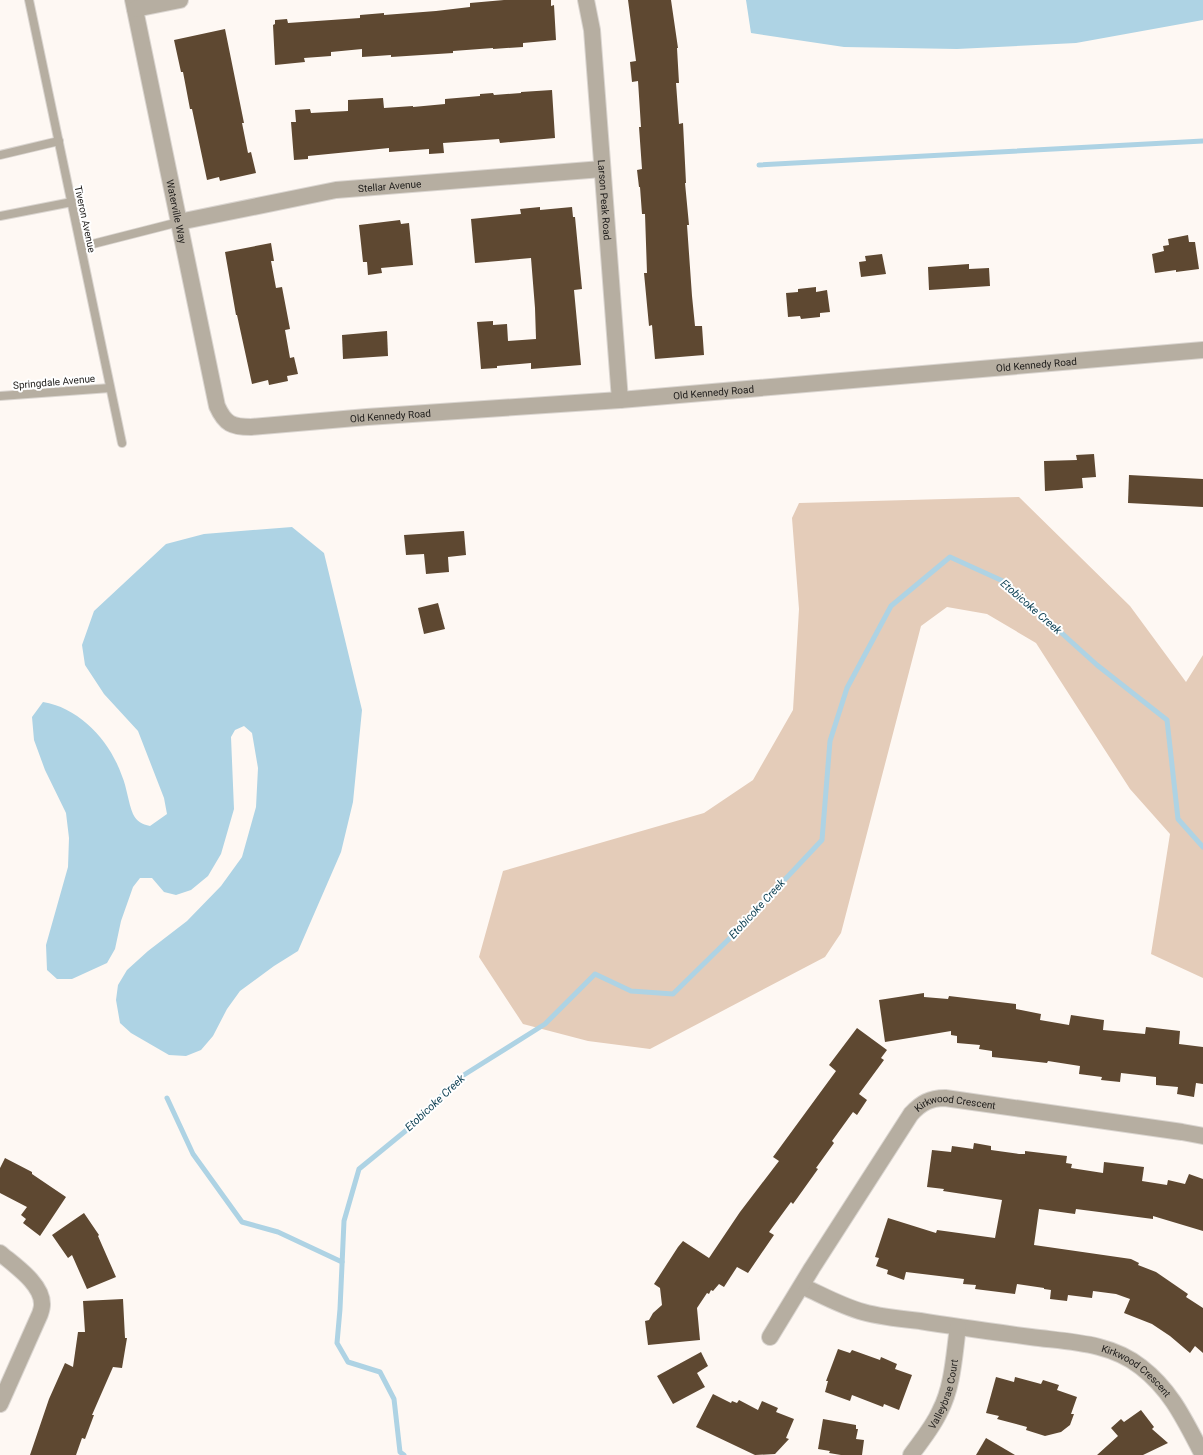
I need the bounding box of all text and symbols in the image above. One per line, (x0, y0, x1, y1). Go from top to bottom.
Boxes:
street label: Larson Peak Road (596, 159, 613, 241)
street label: Stellar Avenue (358, 178, 422, 194)
street label: Waterville Way (165, 179, 189, 245)
street label: Tiveron Avenue (73, 185, 97, 253)
street label: Old Kennedy Road (995, 355, 1077, 373)
street label: Springdale Avenue (12, 373, 96, 391)
street label: Old Kennedy Road (673, 383, 754, 401)
street label: Old Kennedy Road (349, 407, 431, 424)
water label: Etobicoke Creek (998, 577, 1065, 637)
water label: Etobicoke Creek (726, 876, 788, 941)
water label: Etobicoke Creek (403, 1072, 468, 1134)
street label: Kirkwood Crescent (912, 1092, 996, 1114)
street label: Kirkwood Crescent (1100, 1342, 1173, 1399)
street label: Valleybrae Court (926, 1358, 959, 1431)

